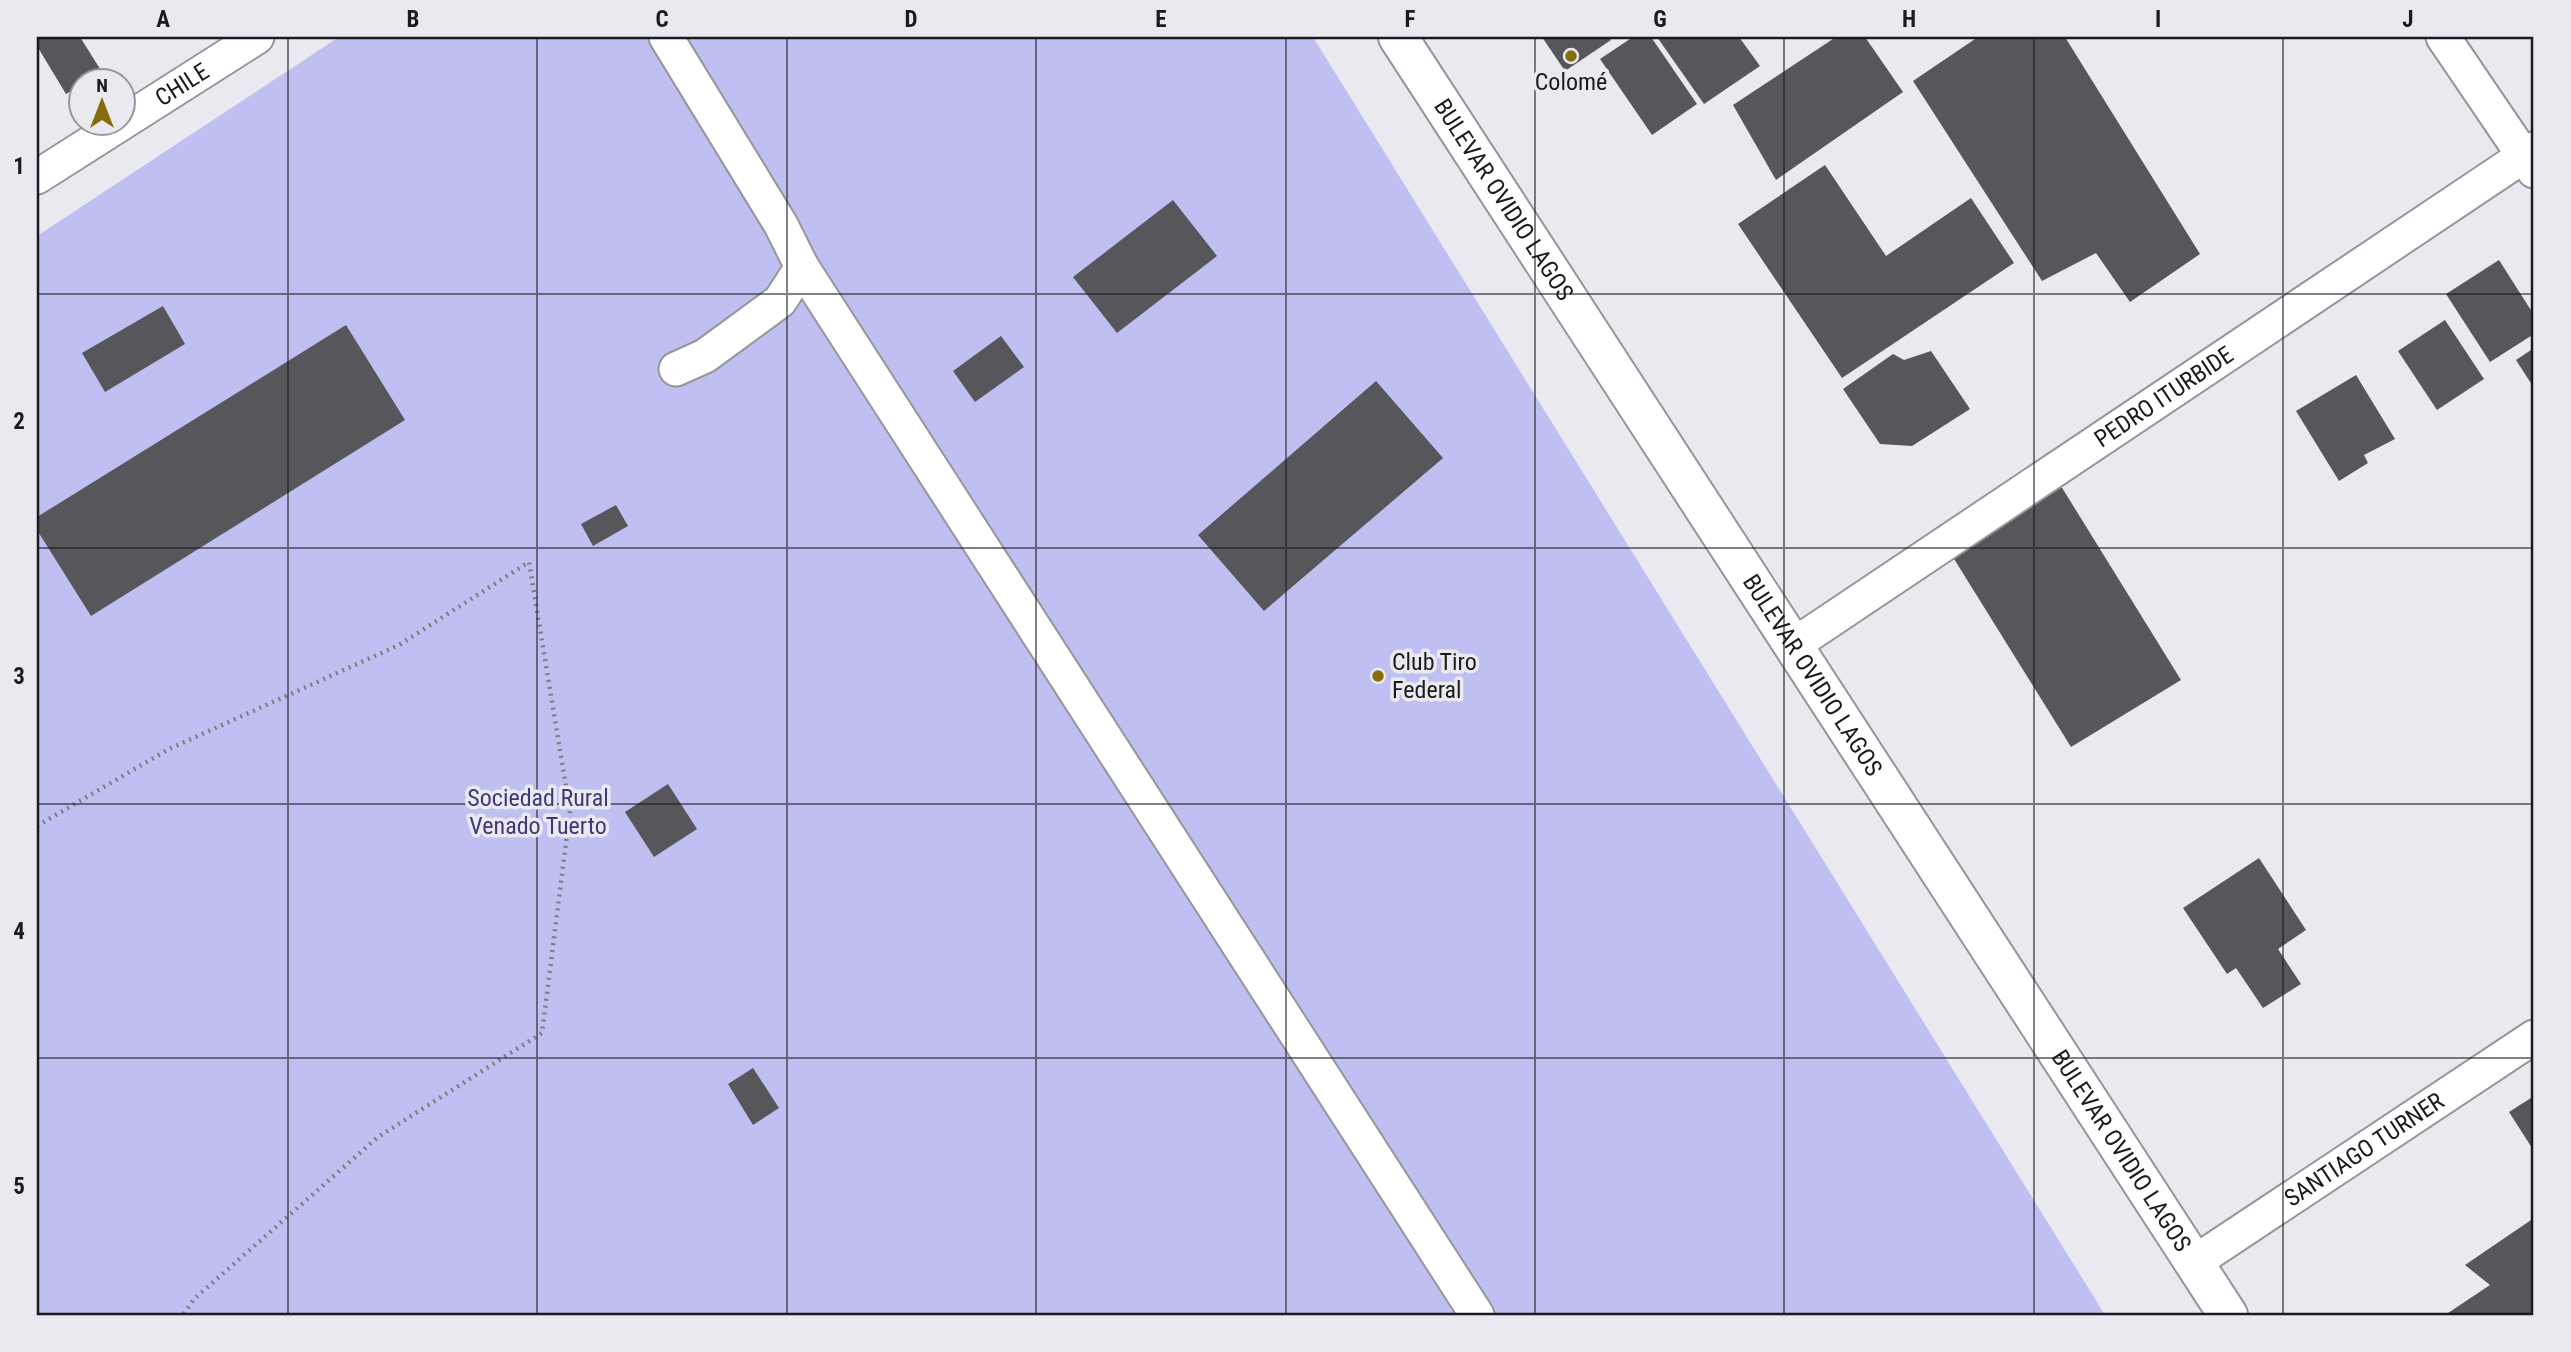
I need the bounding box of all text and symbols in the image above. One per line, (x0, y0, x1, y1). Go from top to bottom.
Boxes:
text: A (156, 6, 170, 33)
text: B (407, 6, 419, 33)
text: C (655, 6, 669, 33)
text: D (905, 6, 918, 33)
text: E (1155, 6, 1167, 33)
text: F (1405, 6, 1416, 33)
text: G (1653, 6, 1667, 33)
text: H (1902, 6, 1916, 33)
text: I (2155, 6, 2161, 33)
text: J (2402, 6, 2414, 33)
marker: Colomé (1563, 48, 1579, 64)
street label: CHILE (150, 57, 214, 112)
north arrow (66, 66, 136, 136)
place label: Colomé (1535, 68, 1607, 96)
text: N (96, 74, 108, 97)
street label: BULEVAR OVIDIO LAGOS (1428, 94, 1579, 306)
text: 1 (13, 153, 25, 180)
street label: PEDRO ITURBIDE (2089, 340, 2239, 453)
text: 2 (13, 408, 25, 435)
street label: BULEVAR OVIDIO LAGOS (1737, 569, 1888, 781)
place label: Club Tiro Federal (1392, 648, 1477, 704)
text: 3 (13, 663, 25, 690)
marker: Club Tiro Federal (1370, 668, 1386, 684)
park label: Sociedad Rural Venado Tuerto (467, 784, 609, 840)
text: 4 (13, 918, 25, 945)
street label: BULEVAR OVIDIO LAGOS (2046, 1045, 2197, 1257)
street label: SANTIAGO TURNER (2279, 1087, 2449, 1213)
text: 5 (13, 1173, 25, 1200)

